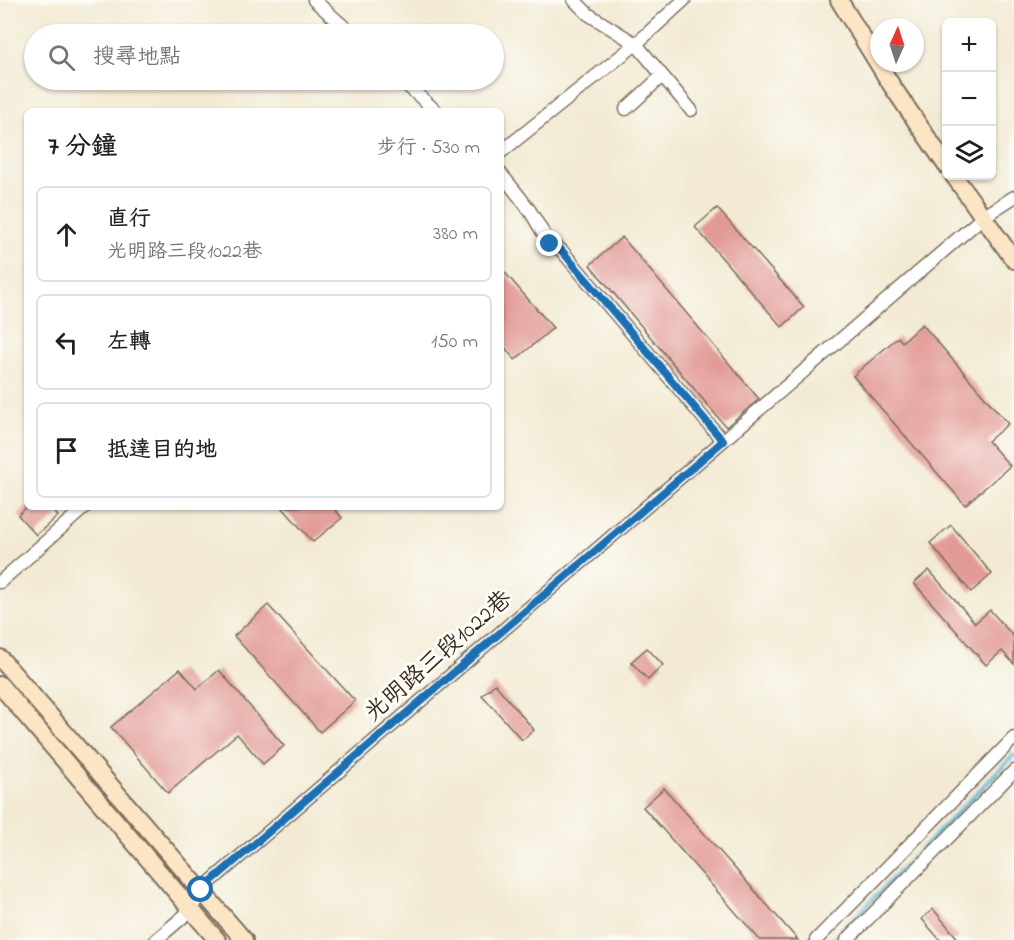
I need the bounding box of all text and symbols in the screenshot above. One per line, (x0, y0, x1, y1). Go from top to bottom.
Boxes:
north arrow (870, 18, 924, 72)
map controls (942, 18, 996, 180)
button: + (942, 18, 996, 72)
search box (24, 24, 504, 90)
icon: search (45, 41, 78, 74)
text: 搜尋地點 (93, 42, 181, 74)
button: − (942, 72, 996, 126)
button: layers (942, 126, 996, 180)
text: 7 分鐘 (48, 129, 117, 167)
text: 步行 · 530 m (377, 134, 480, 163)
text: 直行 (107, 204, 151, 236)
icon: ahead (50, 218, 83, 251)
text: 380 m (433, 220, 478, 249)
route end (536, 230, 562, 256)
text: 光明路三段1022巷 (107, 238, 262, 267)
icon: left (50, 326, 83, 359)
text: 左轉 (107, 327, 151, 359)
text: 150 m (431, 328, 478, 357)
icon: arrive (50, 434, 83, 467)
text: 抵達目的地 (107, 435, 217, 467)
street label: 光明路三段1022巷 (357, 583, 521, 731)
route start (187, 876, 213, 902)

